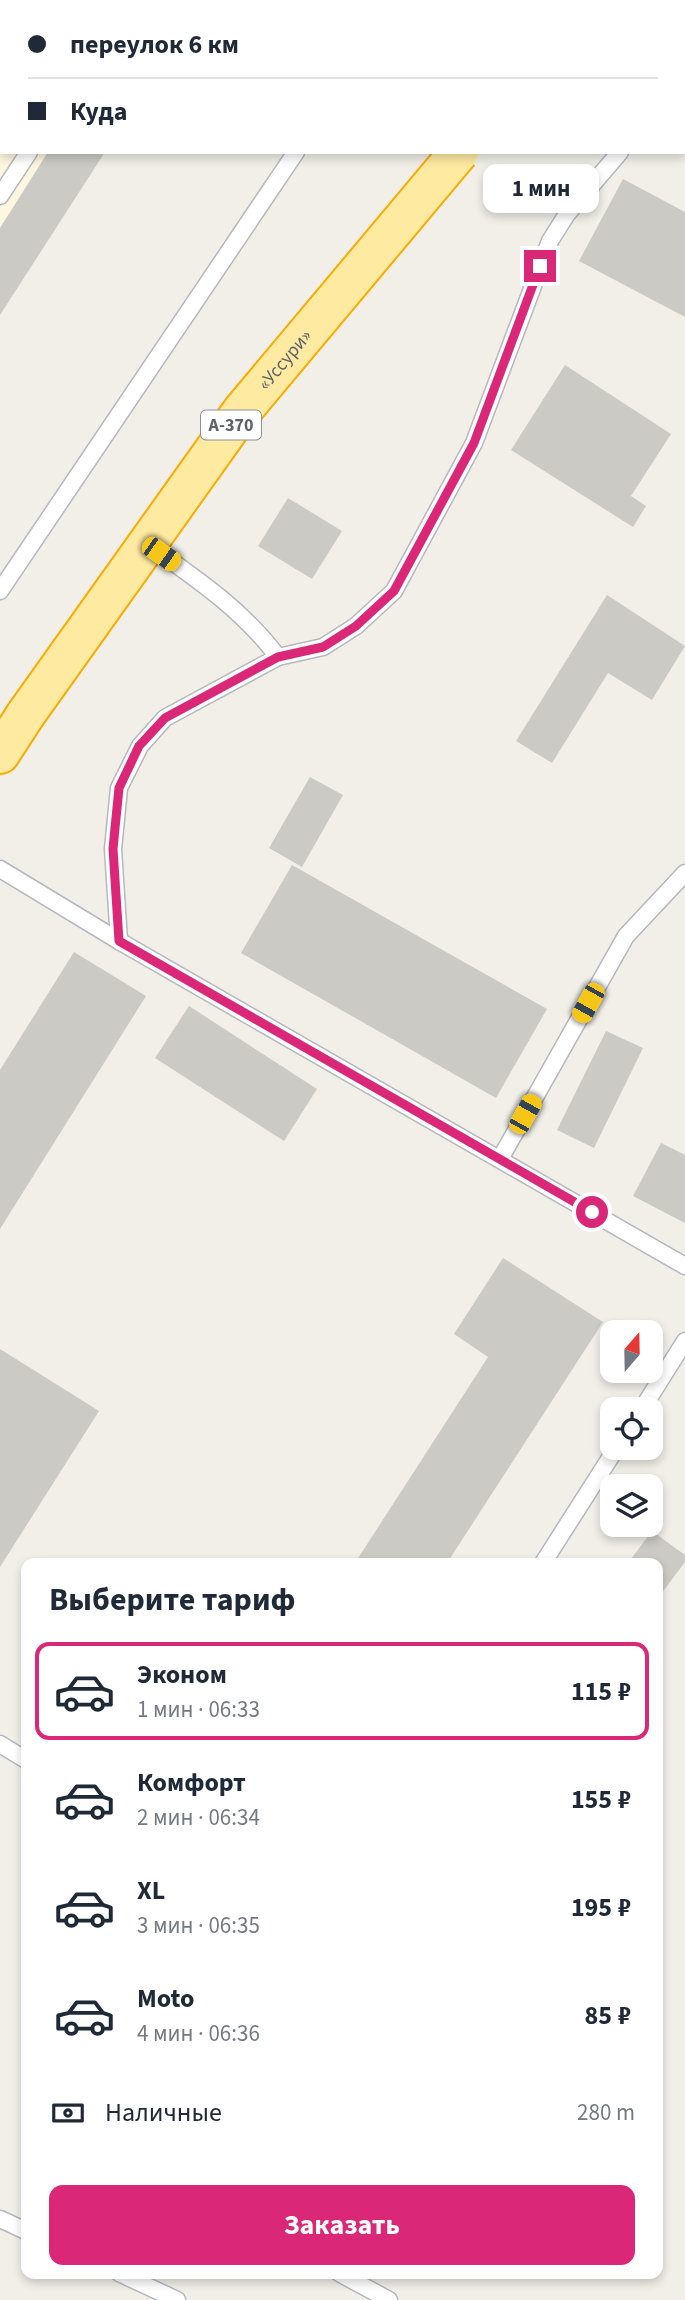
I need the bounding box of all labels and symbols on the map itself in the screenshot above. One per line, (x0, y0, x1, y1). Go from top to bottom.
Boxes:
callout: 1 мин (482, 164, 598, 214)
route end (524, 250, 556, 282)
street label: «Уссури» (251, 323, 318, 396)
road number: А-370 (201, 410, 261, 440)
car (138, 533, 185, 575)
car (569, 980, 608, 1026)
car (506, 1091, 545, 1137)
route start (576, 1196, 608, 1228)
north arrow (600, 1320, 663, 1382)

